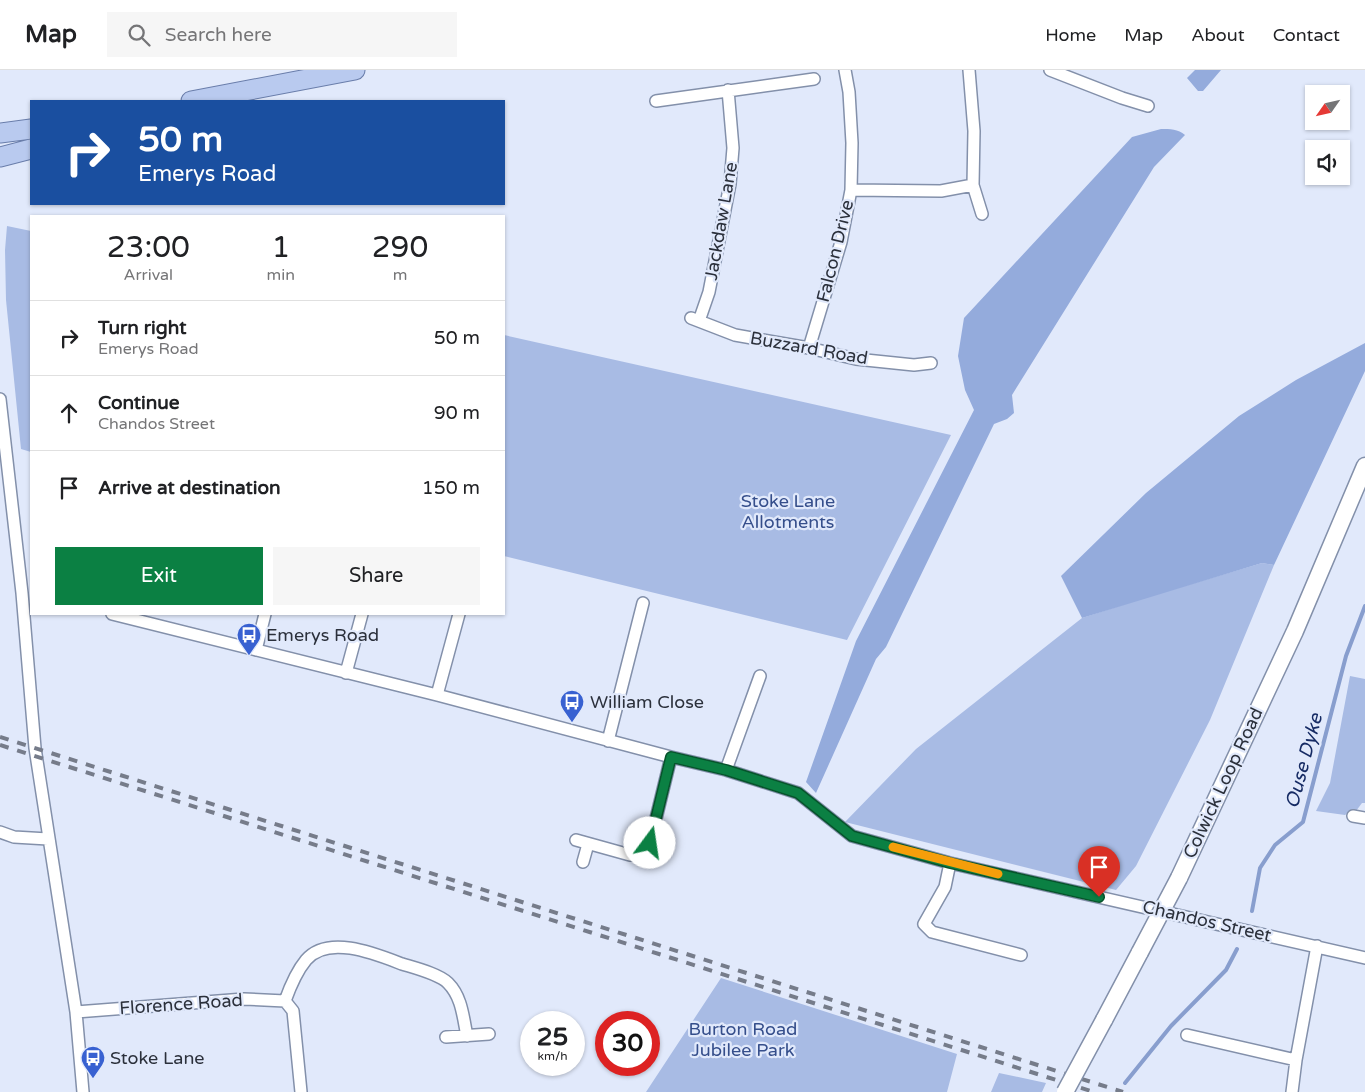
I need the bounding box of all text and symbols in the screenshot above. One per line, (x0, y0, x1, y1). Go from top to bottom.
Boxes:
search box (107, 12, 457, 57)
text: Map (25, 20, 77, 49)
icon: search (125, 21, 153, 49)
text: Search here (165, 24, 272, 46)
text: Home (1045, 24, 1096, 46)
text: Map (1124, 24, 1163, 46)
text: About (1191, 24, 1245, 46)
text: Contact (1273, 24, 1340, 46)
north arrow (1305, 85, 1350, 130)
map controls (1305, 85, 1350, 185)
text: 50 m (138, 119, 223, 161)
icon: right (55, 120, 120, 185)
button: sound (1305, 140, 1350, 185)
street label: Jackdaw Lane (700, 160, 742, 282)
text: Emerys Road (138, 161, 276, 187)
street label: Falcon Drive (812, 198, 858, 304)
text: 23:00 (107, 229, 190, 266)
text: 1 (271, 229, 290, 266)
text: 290 (372, 229, 428, 266)
text: Arrival (124, 265, 173, 285)
text: min (267, 265, 295, 285)
text: m (393, 265, 407, 285)
text: Turn right (98, 317, 186, 339)
icon: right (55, 324, 83, 352)
text: 50 m (434, 327, 480, 349)
street label: Buzzard Road (748, 327, 870, 369)
text: Emerys Road (98, 339, 199, 359)
text: Continue (98, 392, 180, 414)
icon: ahead (55, 399, 83, 427)
text: 90 m (434, 402, 480, 424)
text: Chandos Street (98, 414, 215, 434)
icon: arrive (55, 474, 83, 502)
text: Arrive at destination (98, 477, 281, 499)
text: 150 m (422, 477, 480, 499)
park label: Stoke Lane Allotments (741, 490, 835, 533)
button: Exit (55, 547, 263, 605)
button: Share (273, 547, 480, 605)
bus stop icon: Emerys Road (236, 622, 262, 656)
place label: Emerys Road (266, 624, 379, 646)
bus stop icon: William Close (559, 689, 585, 723)
place label: William Close (590, 691, 704, 713)
street label: Colwick Loop Road (1178, 704, 1268, 862)
water label: Ouse Dyke (1281, 710, 1328, 811)
position arrow (623, 816, 675, 868)
pin (1078, 846, 1120, 897)
icon: arrive (1085, 853, 1113, 881)
street label: Chandos Street (1140, 895, 1274, 947)
street label: Florence Road (119, 989, 243, 1019)
speed limit sign: 30 (595, 1011, 660, 1076)
park label: Burton Road Jubilee Park (689, 1018, 797, 1061)
text: 25 (537, 1022, 568, 1052)
bus stop icon: Stoke Lane (80, 1045, 106, 1079)
place label: Stoke Lane (110, 1047, 205, 1069)
text: km/h (537, 1049, 568, 1063)

